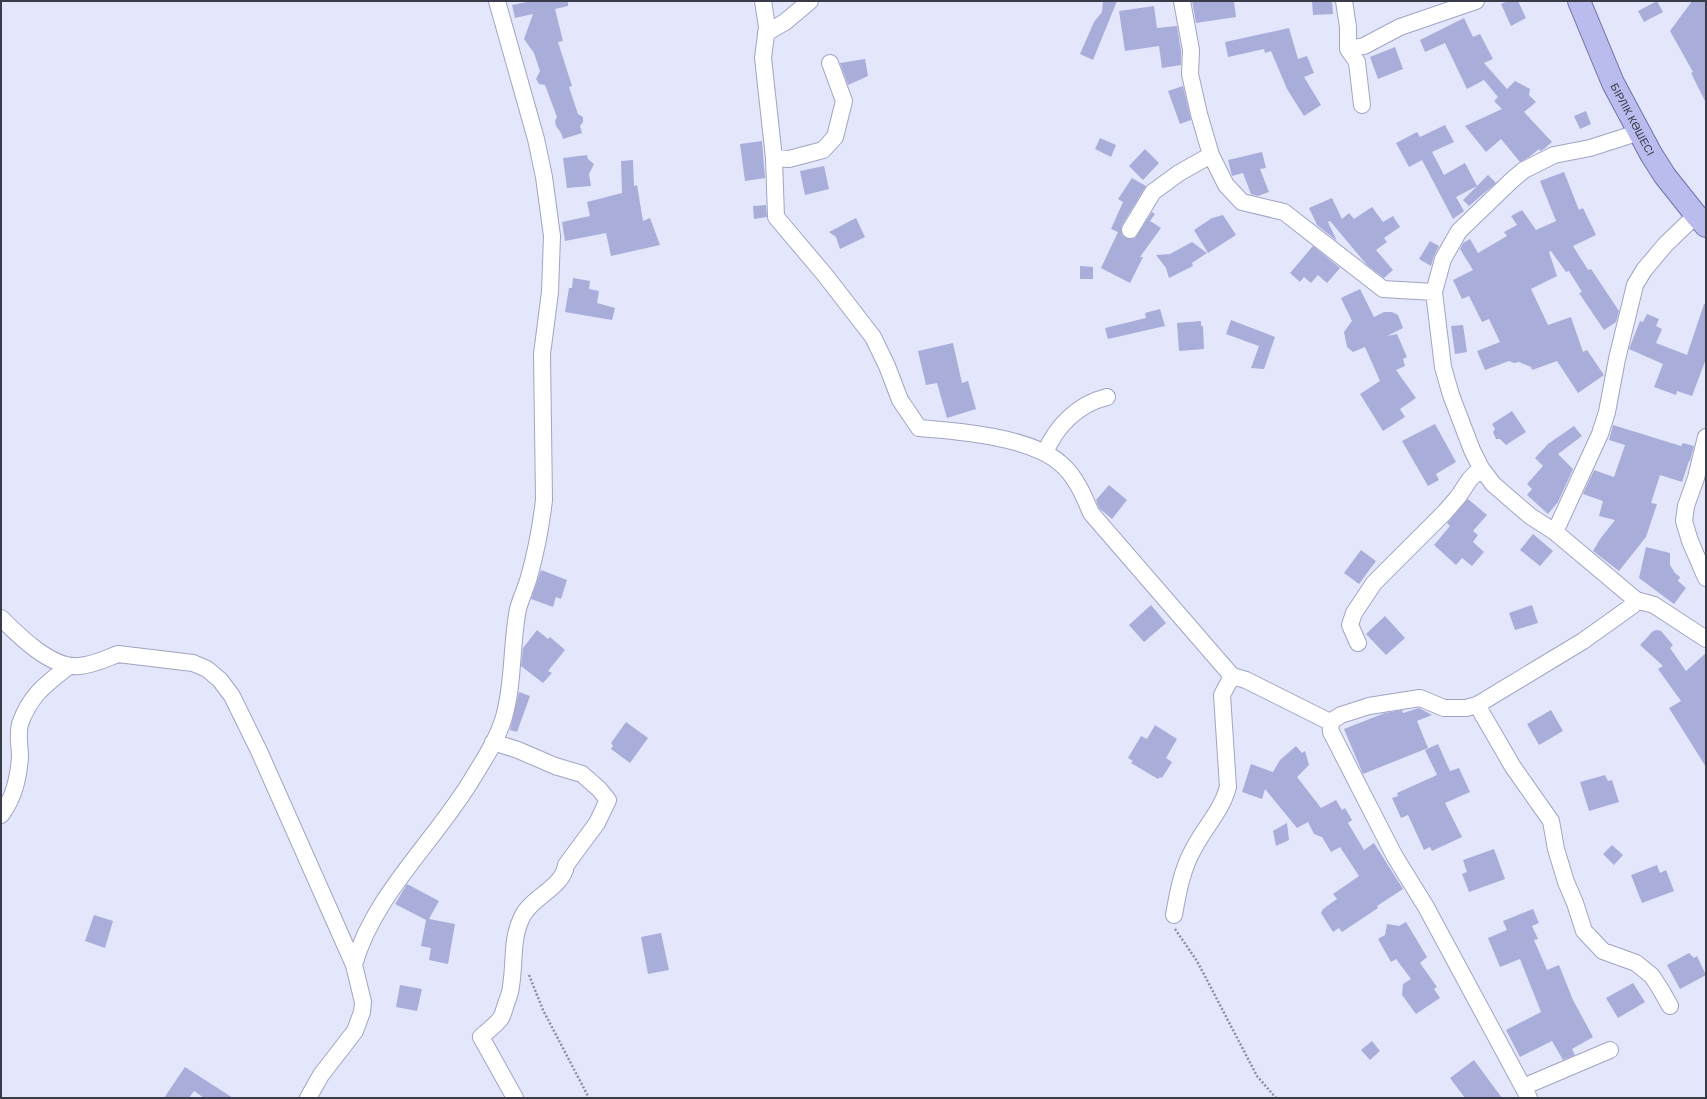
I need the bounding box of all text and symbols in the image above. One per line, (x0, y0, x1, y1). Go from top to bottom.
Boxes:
street label: БІРЛІК КӨШЕСІ (1608, 81, 1657, 158)

